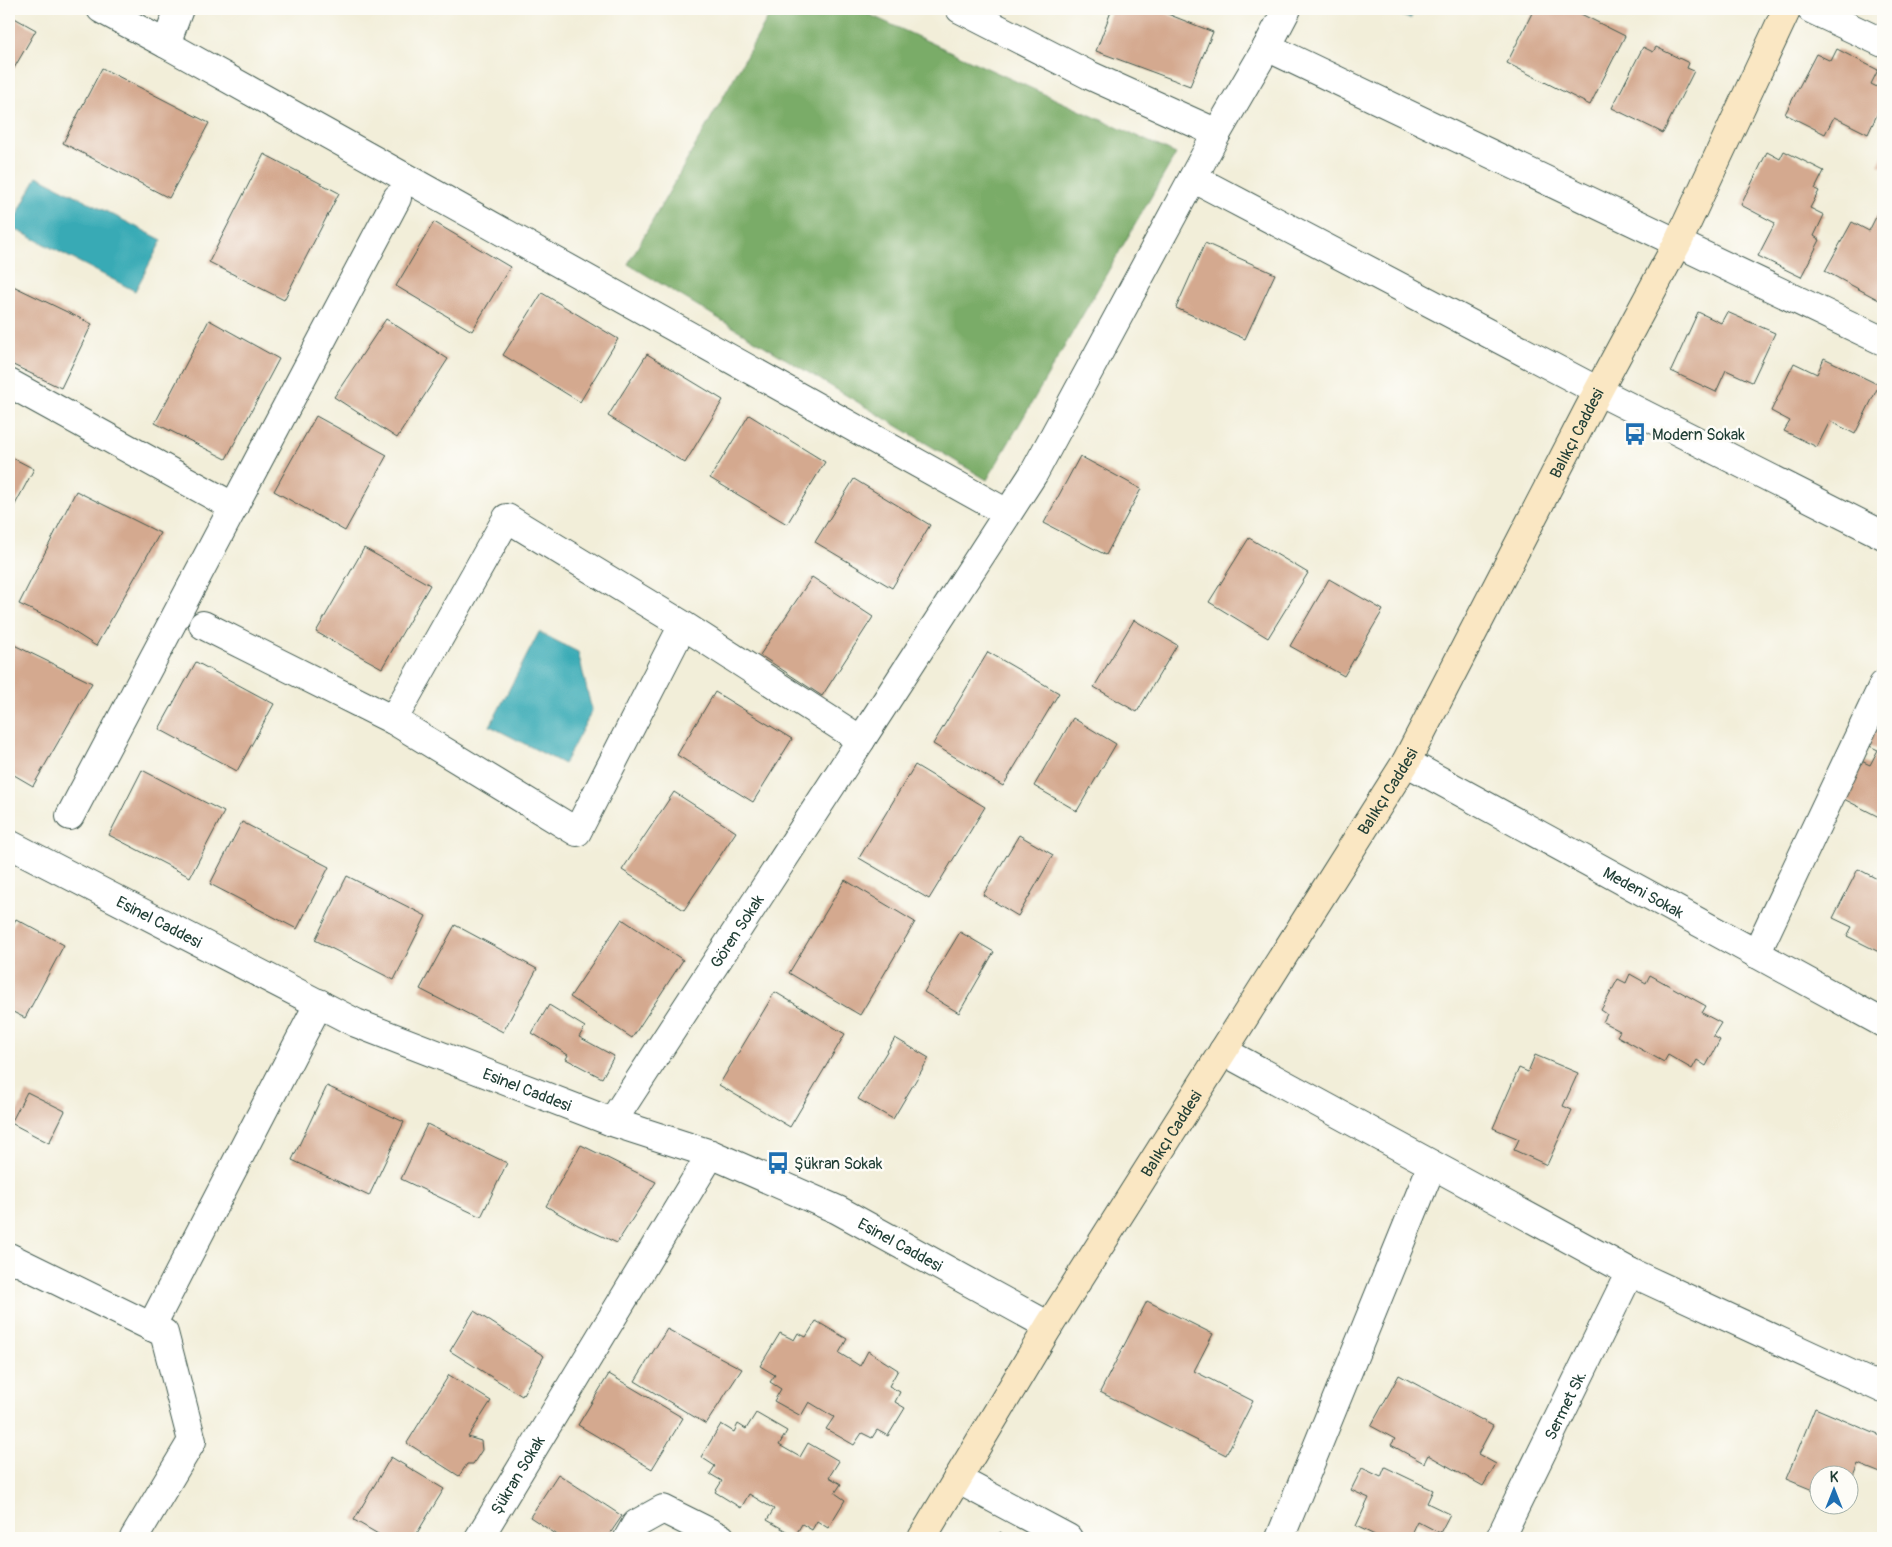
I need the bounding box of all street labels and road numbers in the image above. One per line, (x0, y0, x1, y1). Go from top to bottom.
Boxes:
street label: Balıkçı Caddesi (1546, 385, 1609, 482)
street label: Balıkçı Caddesi (1354, 745, 1423, 839)
street label: Medeni Sokak (1599, 863, 1687, 923)
street label: Gören Sokak (706, 891, 769, 972)
street label: Esinel Caddesi (113, 892, 205, 953)
street label: Esinel Caddesi (480, 1064, 574, 1116)
street label: Balıkçı Caddesi (1137, 1087, 1207, 1181)
street label: Esinel Caddesi (854, 1214, 946, 1277)
street label: Sermet Sk. (1541, 1368, 1591, 1443)
street label: Şükran Sokak (487, 1432, 550, 1518)

